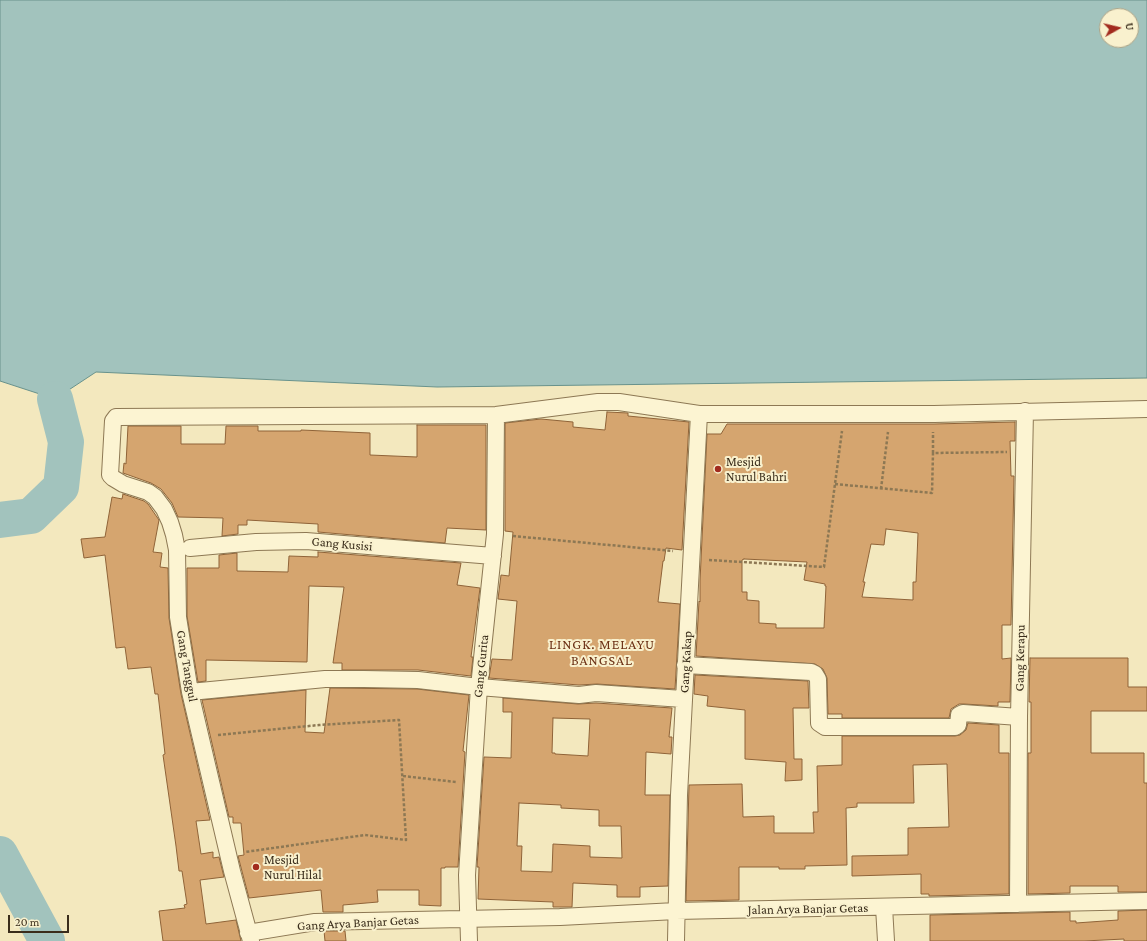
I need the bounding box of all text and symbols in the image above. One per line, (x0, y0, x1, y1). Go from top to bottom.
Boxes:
north arrow (1099, 8, 1139, 48)
text: U (1123, 22, 1136, 31)
place label: Mesjid Nurul Bahri (726, 454, 787, 485)
marker: Mesjid Nurul Bahri (713, 464, 723, 474)
street label: Gang Kusisi (311, 534, 373, 554)
street label: Gang Kerapu (1012, 624, 1028, 692)
street label: Gang Tanggul (173, 629, 201, 703)
street label: Gang Kakap (677, 630, 695, 694)
street label: Gang Gurita (470, 634, 492, 698)
district label: LINGK. MELAYU BANGSAL (549, 637, 655, 670)
place label: Mesjid Nurul Hilal (264, 852, 322, 883)
marker: Mesjid Nurul Hilal (251, 862, 261, 872)
street label: Jalan Arya Banjar Getas (747, 900, 869, 918)
scale bar (10, 907, 71, 933)
street label: Gang Arya Banjar Getas (297, 912, 419, 934)
text: 20 m (15, 915, 39, 929)

